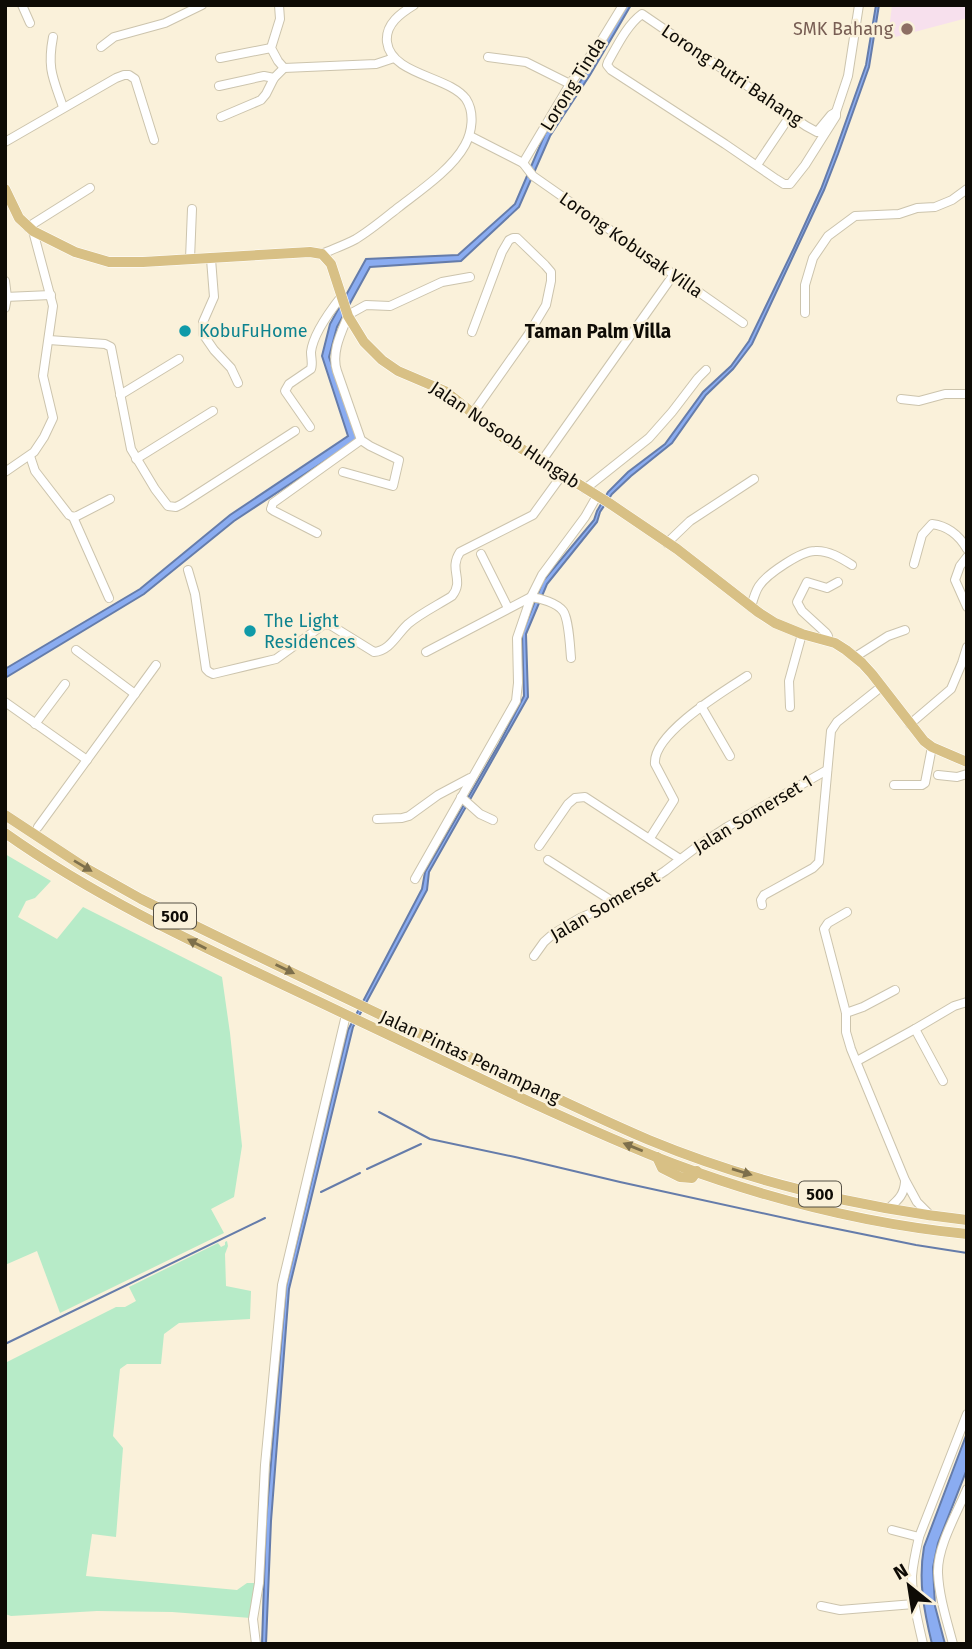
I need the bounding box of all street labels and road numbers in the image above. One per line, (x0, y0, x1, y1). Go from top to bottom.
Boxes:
street label: Lorong Putri Bahang (657, 20, 807, 131)
street label: Lorong Tinda (536, 33, 610, 135)
street label: Lorong Kobusak Villa (555, 187, 707, 303)
street label: Jalan Nosoob Hungab (426, 377, 584, 493)
street label: Jalan Somerset 1 (690, 770, 816, 858)
street label: Jalan Somerset (547, 866, 664, 946)
road number: 500 (154, 904, 196, 928)
street label: Jalan Pintas Penampang (376, 1006, 564, 1109)
road number: 500 (799, 1182, 841, 1206)

